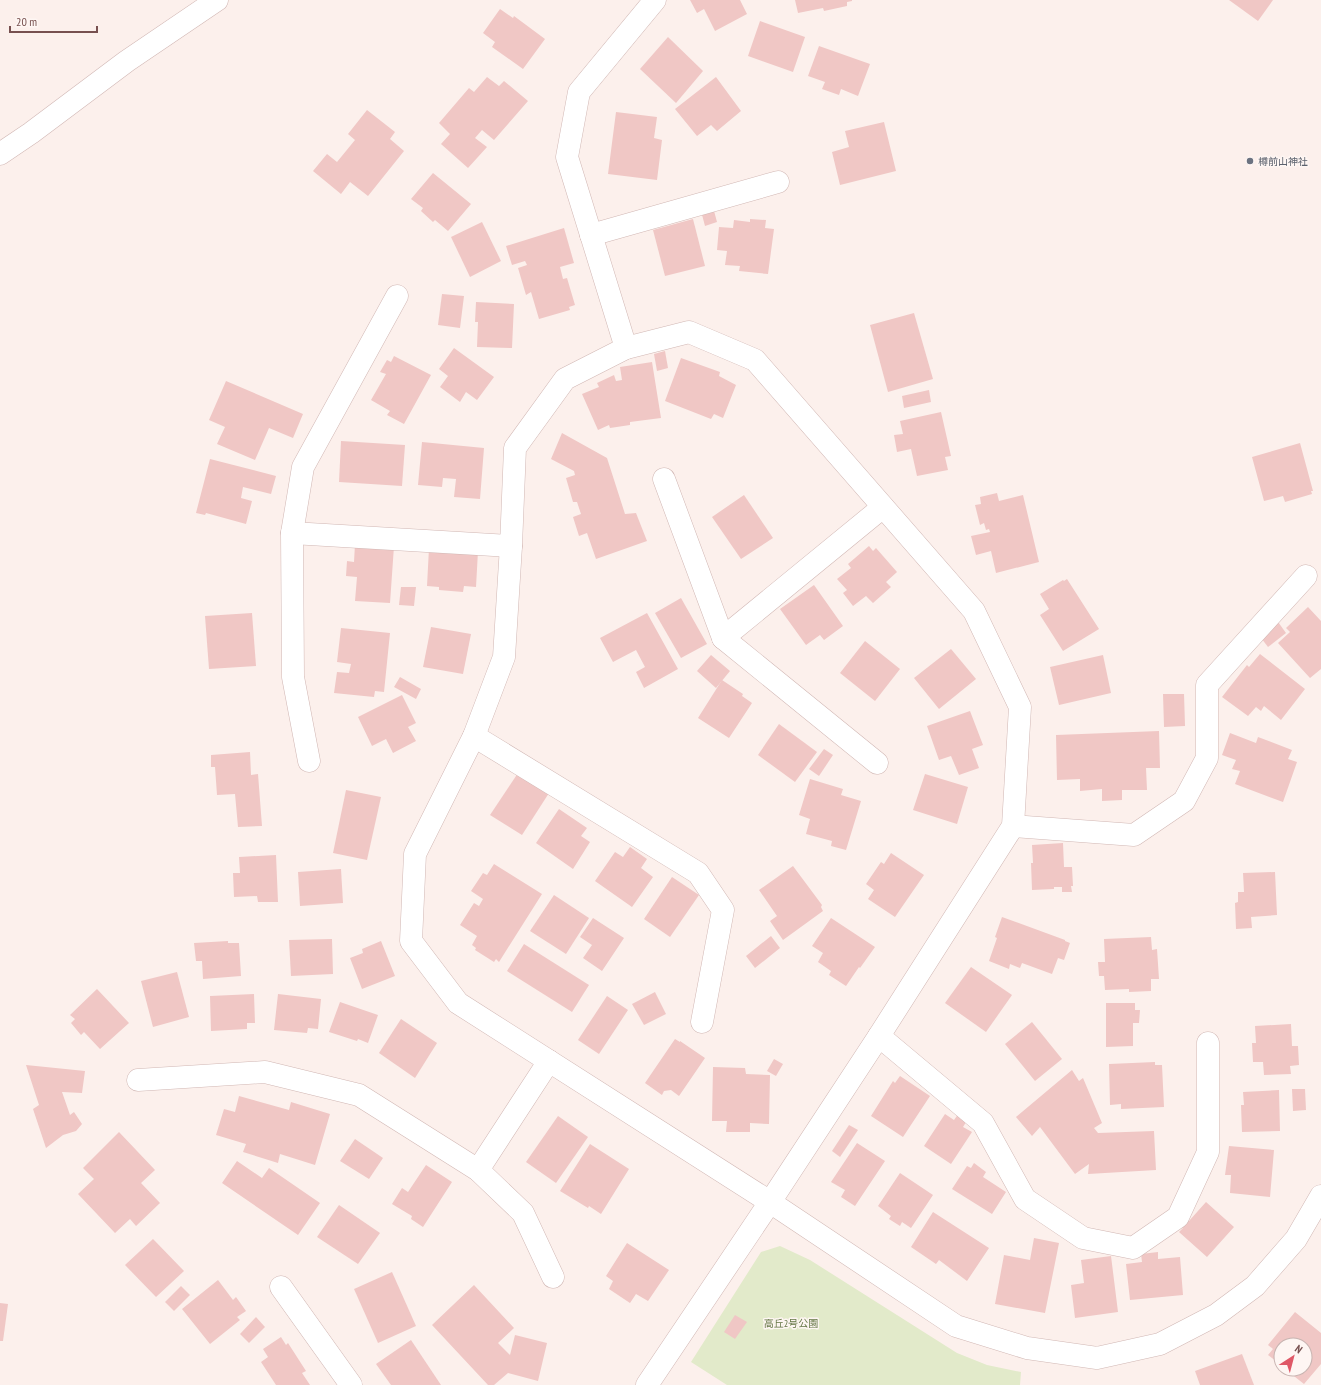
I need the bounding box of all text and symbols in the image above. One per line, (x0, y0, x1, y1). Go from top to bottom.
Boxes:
scale bar (10, 8, 97, 34)
text: 20 m (16, 14, 37, 29)
place label: 樽前山神社 (1258, 155, 1308, 168)
marker: 樽前山神社 (1245, 156, 1255, 166)
park label: 高丘2号公園 (764, 1317, 818, 1330)
north arrow (1273, 1337, 1313, 1377)
text: N (1292, 1341, 1305, 1356)

